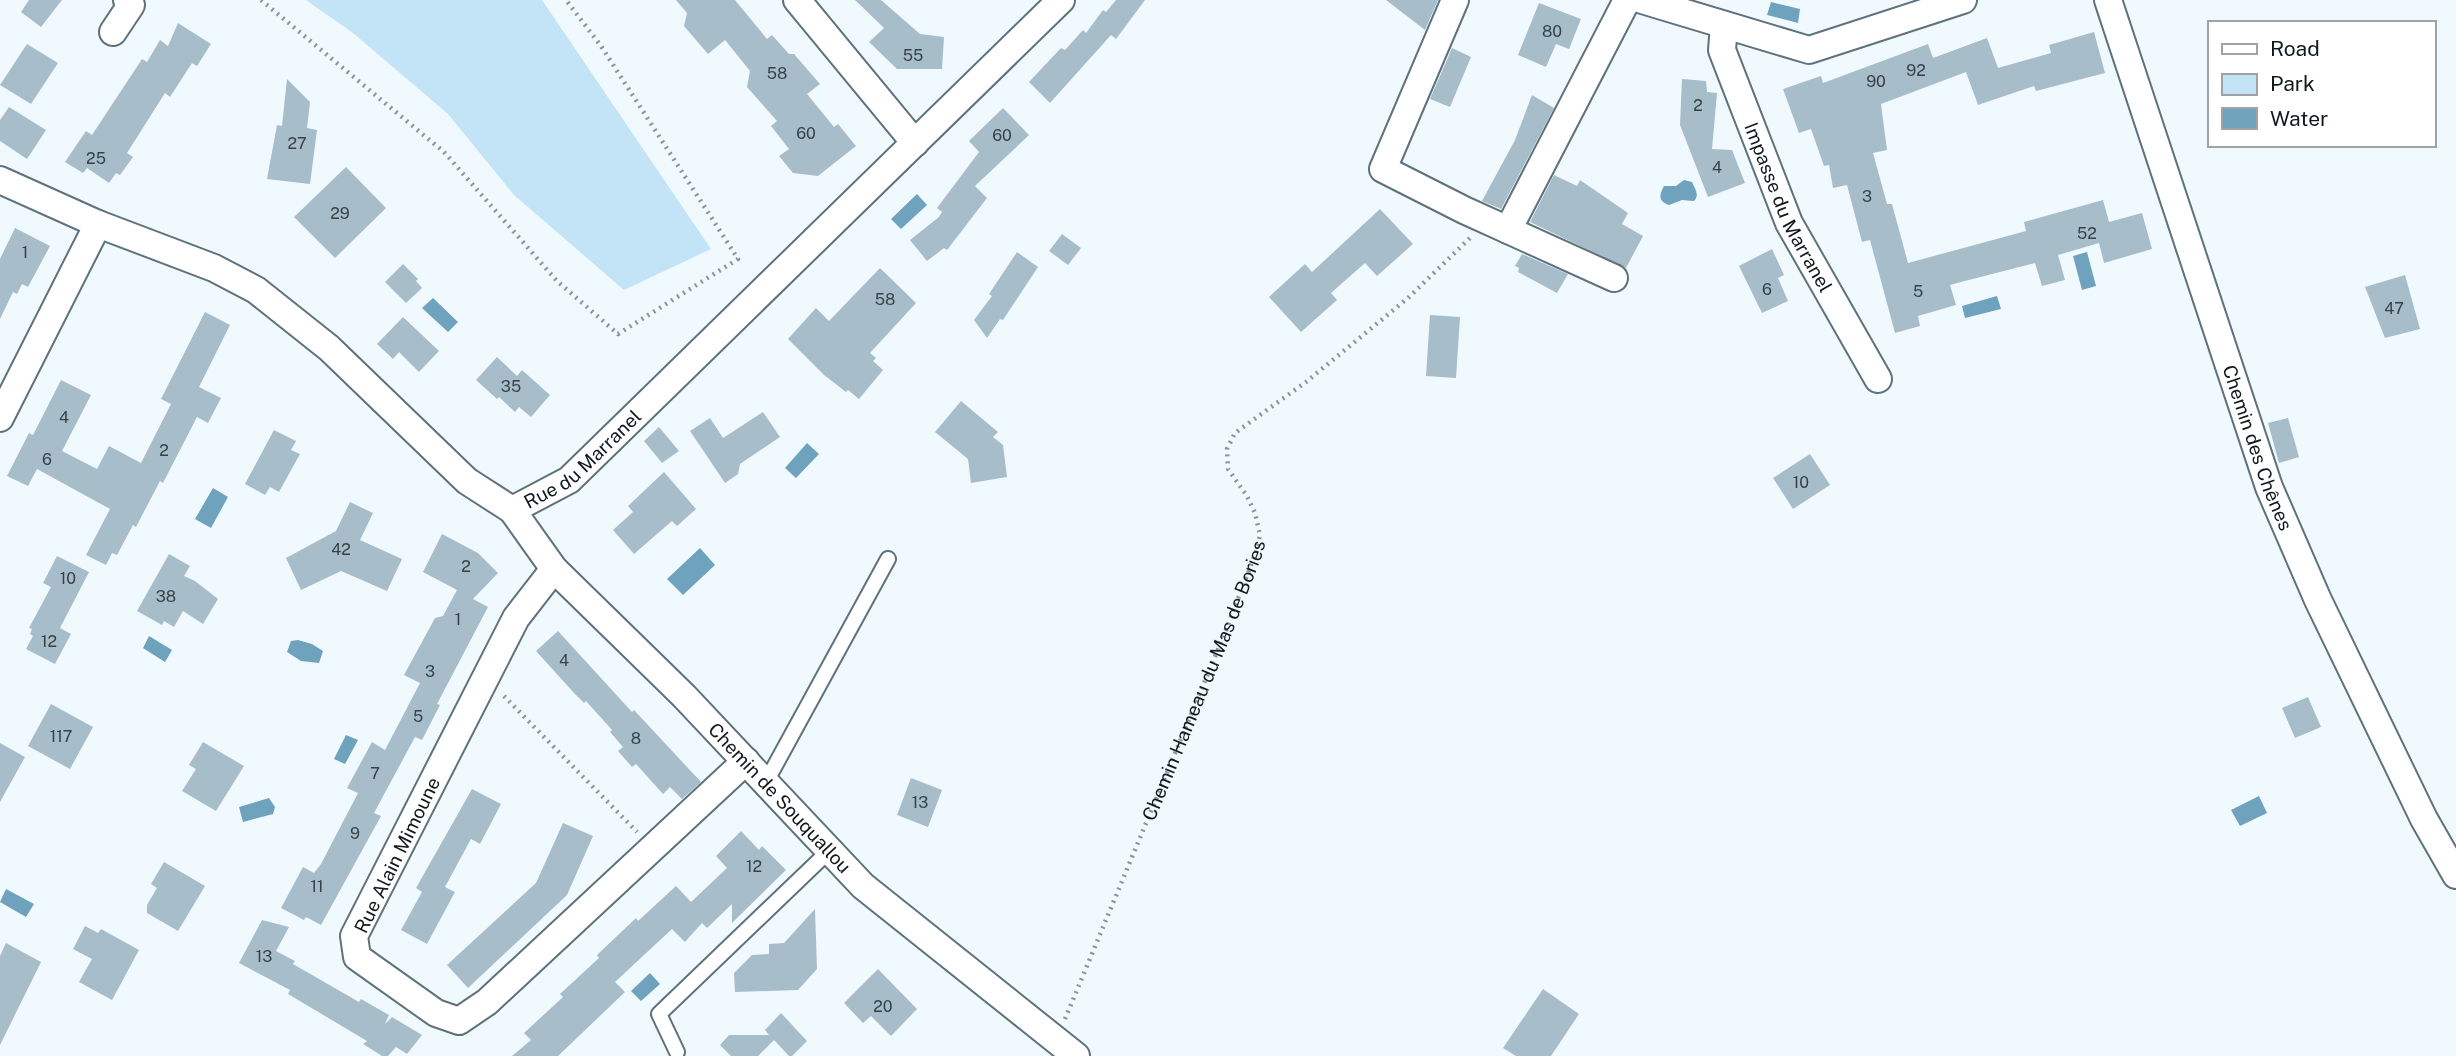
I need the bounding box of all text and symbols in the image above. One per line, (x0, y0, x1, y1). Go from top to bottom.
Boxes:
legend (2208, 21, 2435, 147)
house number: 80 (1542, 22, 1562, 41)
text: Road (2270, 36, 2320, 61)
house number: 55 (903, 46, 923, 65)
house number: 92 (1906, 61, 1926, 80)
house number: 58 (767, 64, 787, 83)
text: Park (2270, 71, 2315, 96)
house number: 90 (1866, 72, 1886, 91)
house number: 2 (1693, 96, 1703, 115)
text: Water (2270, 106, 2328, 131)
street label: Impasse du Marranel (1740, 119, 1837, 296)
house number: 60 (796, 124, 816, 143)
house number: 60 (992, 126, 1012, 145)
house number: 27 (287, 134, 307, 153)
house number: 25 (86, 149, 106, 168)
house number: 4 (1712, 158, 1722, 177)
house number: 3 (1862, 187, 1872, 206)
house number: 29 (330, 204, 350, 223)
house number: 52 (2077, 224, 2097, 243)
house number: 1 (22, 243, 28, 262)
house number: 6 (1762, 280, 1772, 299)
house number: 5 (1913, 282, 1923, 301)
house number: 58 (875, 290, 895, 309)
house number: 47 (2384, 299, 2404, 318)
street label: Chemin des Chênes (2218, 362, 2297, 534)
house number: 35 (501, 377, 521, 396)
street label: Rue du Marranel (520, 405, 645, 513)
house number: 4 (59, 408, 69, 427)
house number: 2 (159, 441, 169, 460)
house number: 6 (42, 450, 52, 469)
house number: 10 (1793, 473, 1809, 492)
street label: Chemin Hameau du Mas de Bories (1137, 538, 1269, 824)
house number: 42 (331, 540, 351, 559)
house number: 2 (461, 557, 471, 576)
house number: 10 (60, 569, 76, 588)
house number: 38 (156, 587, 176, 606)
house number: 1 (455, 610, 461, 629)
house number: 12 (41, 632, 57, 651)
house number: 4 (559, 651, 569, 670)
house number: 3 (425, 662, 435, 681)
house number: 5 (413, 707, 423, 726)
street label: Chemin de Souquallou (704, 718, 856, 877)
house number: 117 (50, 727, 72, 746)
house number: 8 (631, 729, 641, 748)
house number: 7 (370, 764, 380, 783)
street label: Rue Alain Mimoune (350, 773, 444, 937)
house number: 13 (912, 793, 928, 812)
house number: 9 (350, 824, 360, 843)
house number: 12 (746, 857, 762, 876)
house number: 11 (310, 877, 324, 896)
house number: 13 (256, 947, 272, 966)
house number: 20 (873, 997, 893, 1016)

